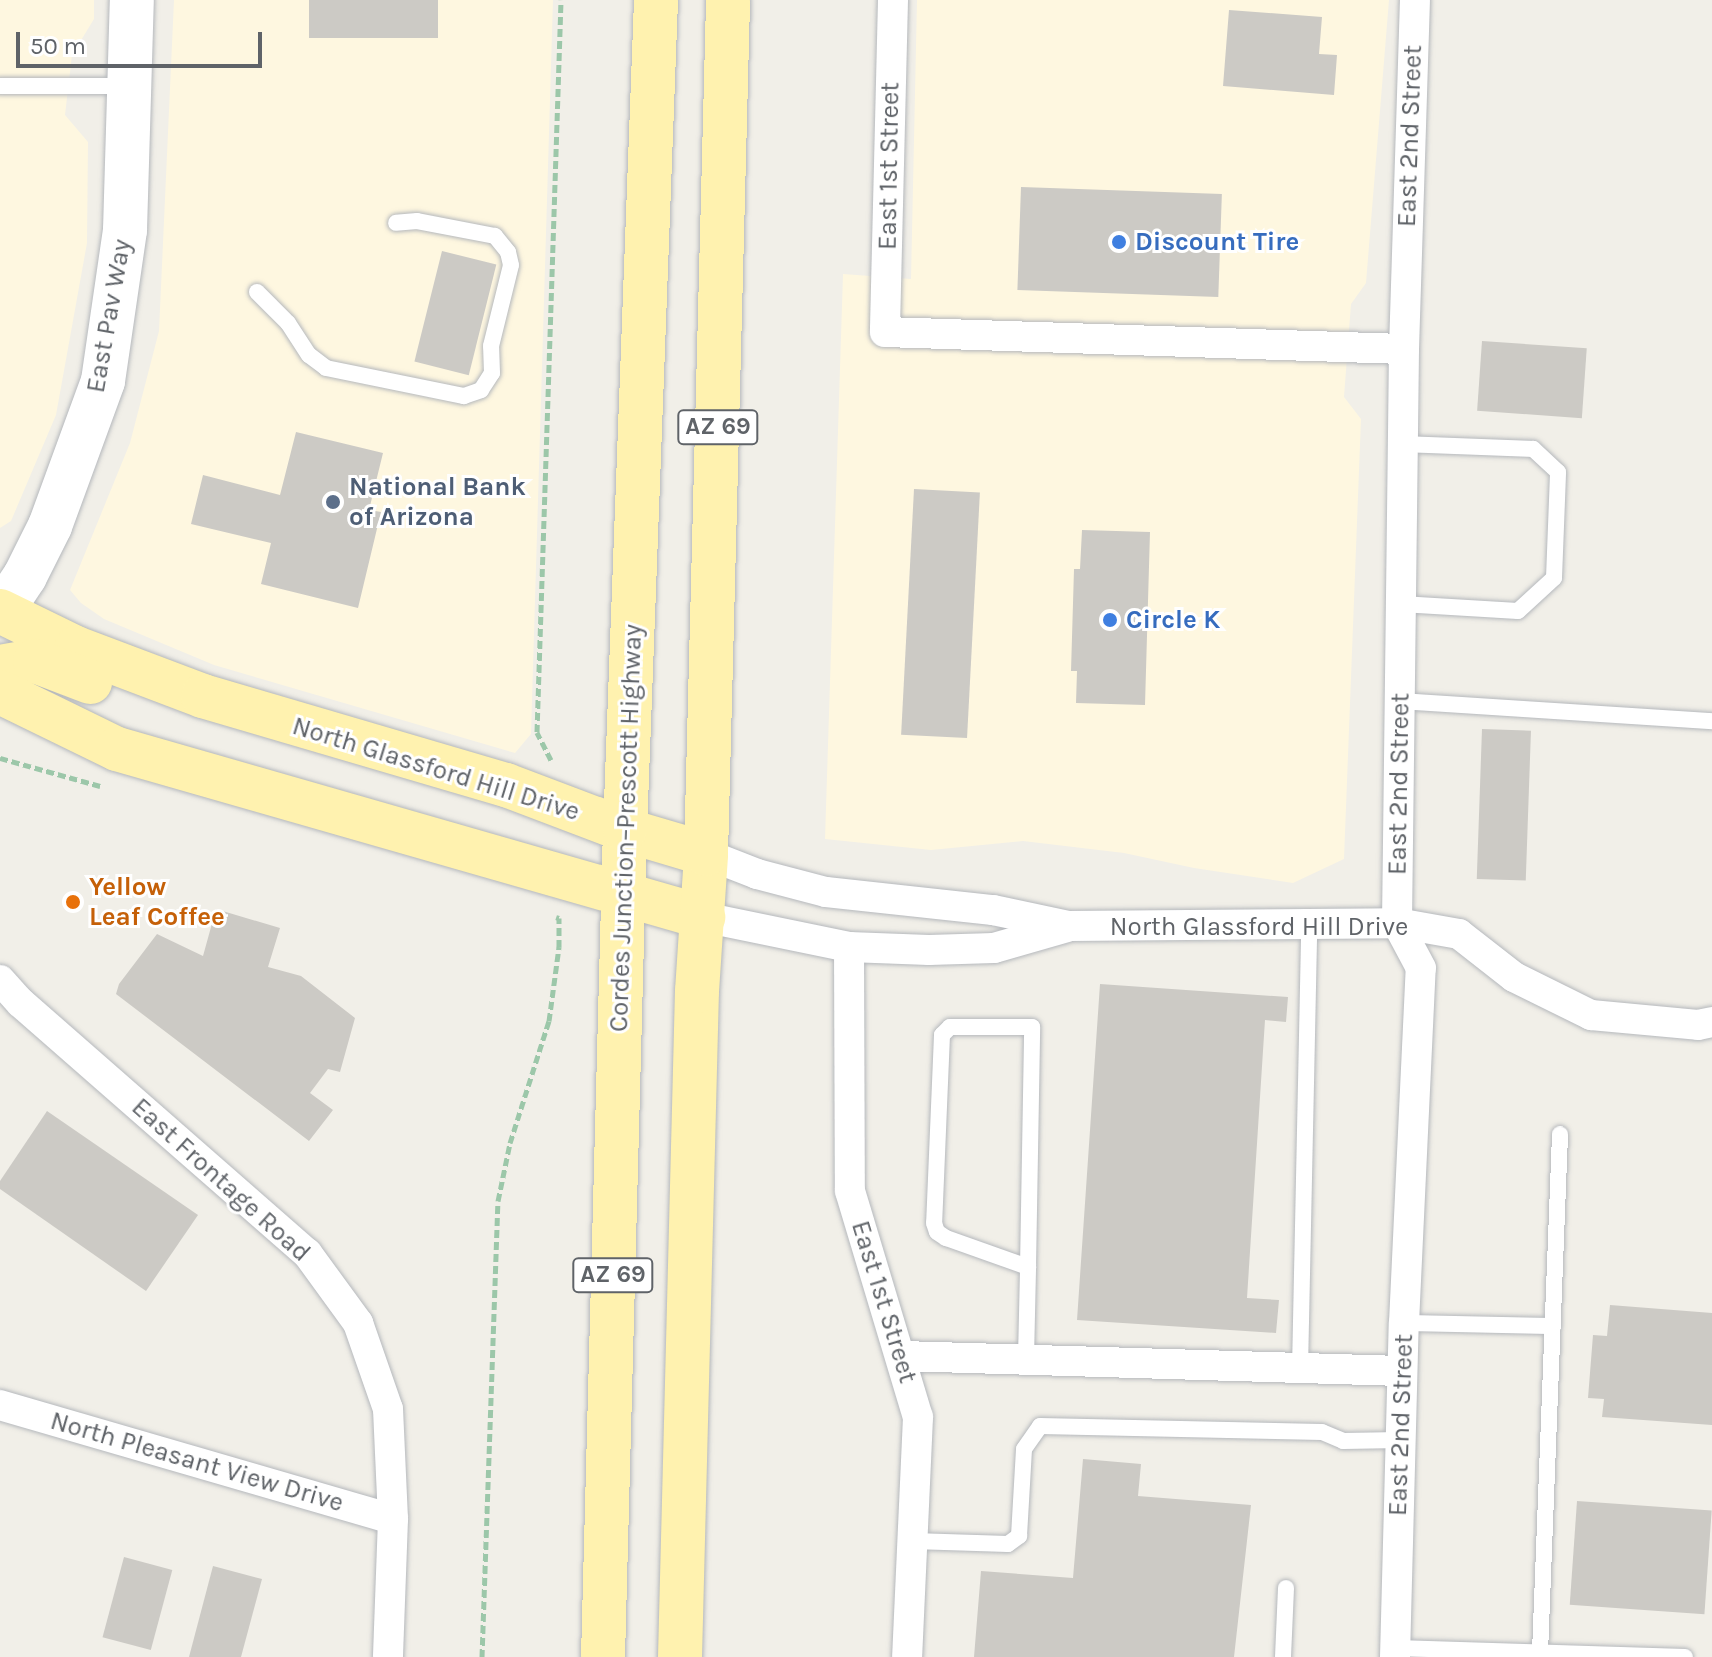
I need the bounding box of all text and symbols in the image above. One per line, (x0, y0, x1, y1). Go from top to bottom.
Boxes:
scale bar (20, 16, 266, 66)
text: 50 m (30, 32, 86, 60)
street label: East 2nd Street (1391, 44, 1429, 228)
street label: East 1st Street (872, 82, 906, 250)
place label: Discount Tire (1135, 226, 1299, 258)
marker: Discount Tire (1110, 233, 1128, 251)
street label: East Pav Way (80, 237, 138, 395)
road number: AZ 69 (676, 407, 760, 447)
place label: National Bank of Arizona (349, 471, 526, 532)
marker: National Bank of Arizona (324, 493, 342, 511)
place label: Circle K (1126, 604, 1220, 636)
marker: Circle K (1101, 611, 1119, 629)
street label: Cordes Junction–Prescott Highway (603, 624, 649, 1032)
street label: East 2nd Street (1382, 693, 1416, 875)
street label: North Glassford Hill Drive (289, 710, 583, 828)
place label: Yellow Leaf Coffee (89, 871, 225, 932)
marker: Yellow Leaf Coffee (64, 893, 82, 911)
street label: North Glassford Hill Drive (1110, 911, 1408, 943)
street label: East Frontage Road (125, 1092, 317, 1268)
street label: East 1st Street (845, 1217, 923, 1387)
road number: AZ 69 (571, 1255, 655, 1295)
street label: East 2nd Street (1382, 1333, 1420, 1517)
street label: North Pleasant View Drive (47, 1405, 347, 1519)

